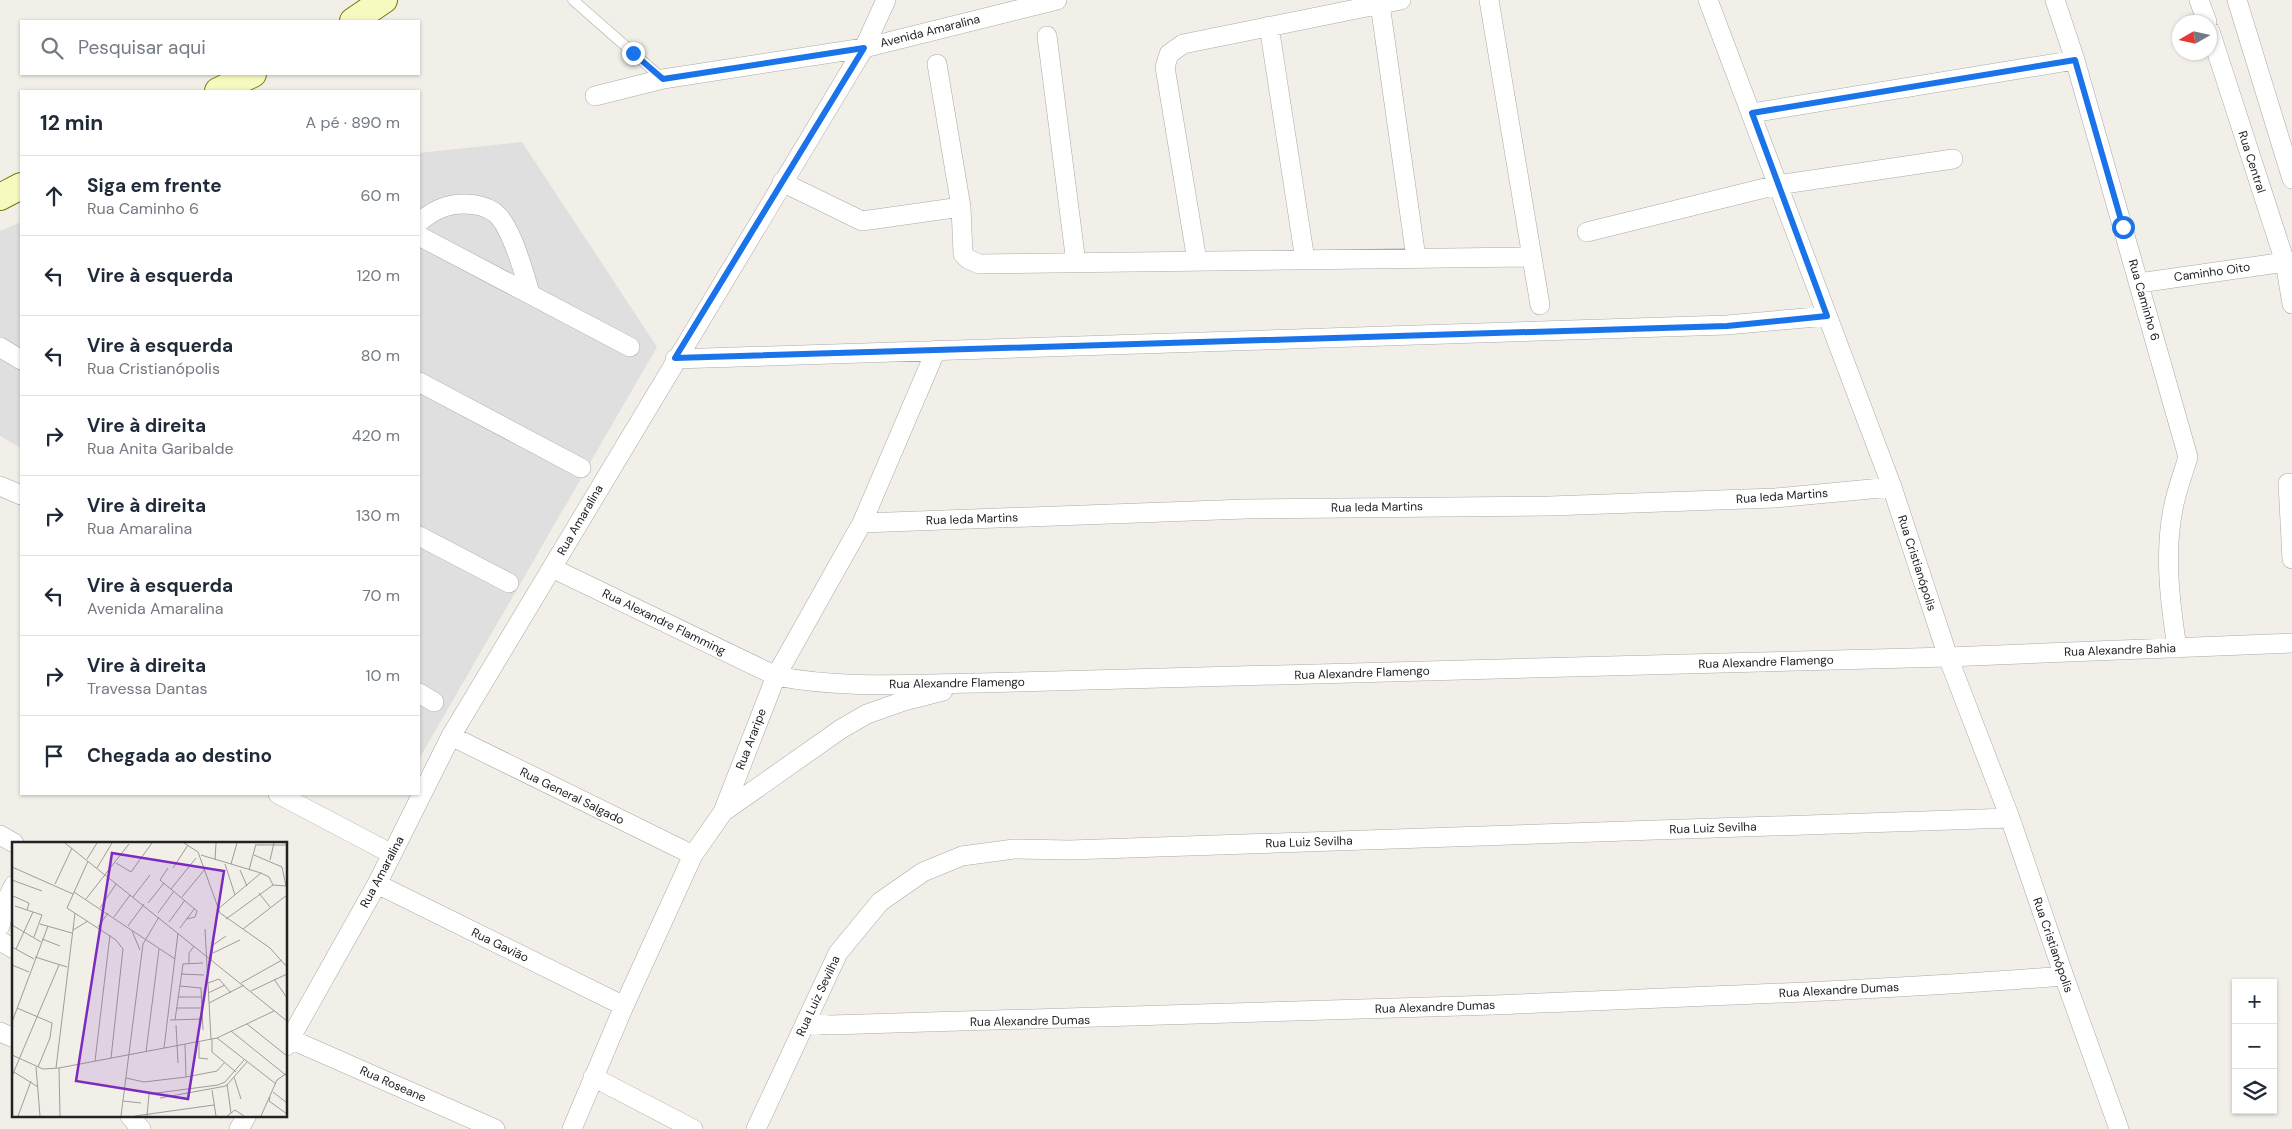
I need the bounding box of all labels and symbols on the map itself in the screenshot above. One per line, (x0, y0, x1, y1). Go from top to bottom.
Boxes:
street label: Avenida Amaralina (878, 11, 982, 51)
north arrow (2172, 15, 2217, 60)
route end (622, 42, 645, 65)
street label: Rua Central (2234, 129, 2270, 195)
route start (2112, 216, 2135, 239)
street label: Rua Caminho 6 (2125, 257, 2163, 343)
street label: Caminho Oito (2173, 259, 2251, 285)
street label: Rua Amaralina (553, 482, 607, 558)
street label: Rua Ieda Martins (1735, 485, 1829, 507)
street label: Rua Ieda Martins (1331, 498, 1423, 516)
street label: Rua Ieda Martins (926, 509, 1018, 529)
street label: Rua Cristianópolis (1894, 513, 1940, 613)
street label: Rua Alexandre Flamming (600, 585, 729, 659)
street label: Rua Alexandre Bahia (2064, 640, 2176, 660)
street label: Rua Alexandre Flamengo (1698, 652, 1834, 672)
street label: Rua Alexandre Flamengo (1294, 663, 1430, 683)
street label: Rua Alexandre Flamengo (889, 674, 1025, 692)
street label: Rua Araripe (732, 706, 770, 772)
street label: Rua General Salgado (517, 764, 627, 828)
street label: Rua Luiz Sevilha (1669, 818, 1757, 838)
street label: Rua Luiz Sevilha (1265, 832, 1353, 852)
street label: Rua Amaralina (356, 833, 408, 911)
inset map (12, 842, 288, 1116)
street label: Rua Cristianópolis (2029, 895, 2077, 995)
street label: Rua Gavião (469, 924, 531, 966)
street label: Rua Luiz Sevilha (792, 953, 844, 1039)
street label: Rua Alexandre Dumas (1778, 979, 1900, 1001)
street label: Rua Alexandre Dumas (1375, 997, 1495, 1017)
street label: Rua Alexandre Dumas (970, 1012, 1090, 1030)
street label: Rua Roseane (357, 1062, 429, 1106)

